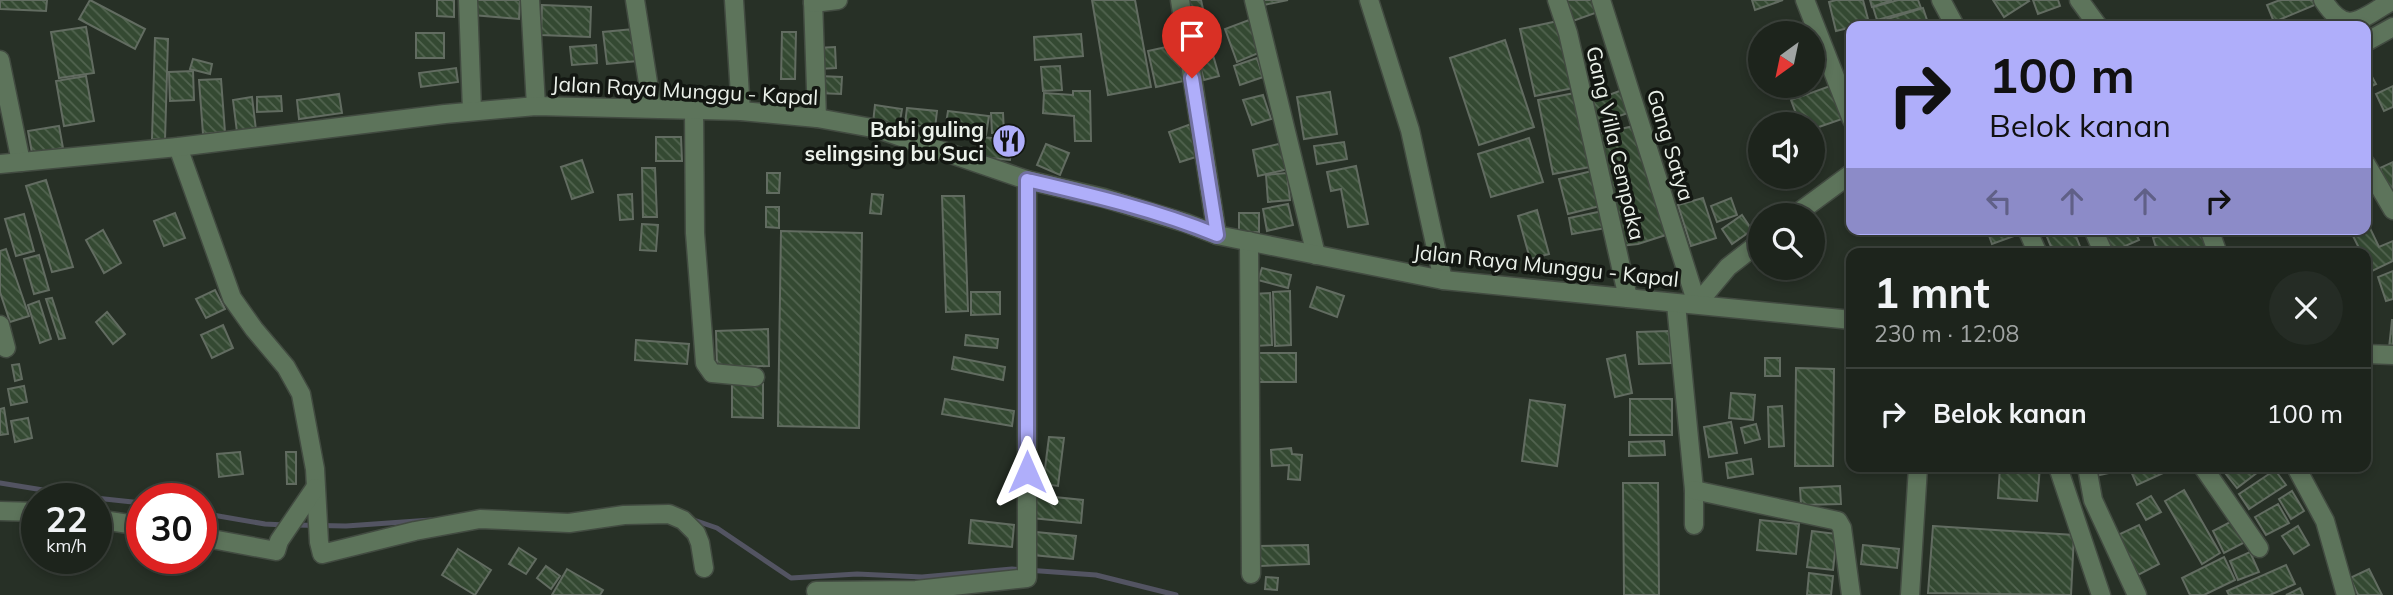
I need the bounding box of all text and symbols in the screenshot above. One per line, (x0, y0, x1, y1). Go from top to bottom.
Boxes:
pin (1162, 6, 1222, 78)
icon: arrive (1173, 17, 1211, 55)
north arrow (1748, 21, 1825, 98)
map controls (1748, 21, 1825, 280)
street label: Gang Villa Cempaka (1581, 44, 1651, 242)
text: 100 m (1989, 44, 2135, 105)
icon: right (1874, 49, 1965, 140)
street label: Jalan Raya Munggu - Kapal (551, 70, 819, 110)
street label: Gang Satya (1642, 86, 1700, 204)
text: Belok kanan (1989, 105, 2171, 145)
button: sound (1748, 112, 1825, 189)
place label: Babi guling selingsing bu Suci (804, 116, 984, 166)
restaurant icon: Babi guling selingsing bu Suci (990, 122, 1028, 160)
icon: left (1980, 182, 2018, 220)
icon: ahead (2053, 182, 2091, 220)
icon: ahead (2126, 182, 2164, 220)
icon: right (2199, 182, 2237, 220)
button: search (1748, 203, 1825, 280)
street label: Jalan Raya Munggu - Kapal (1412, 238, 1680, 292)
text: 1 mnt (1874, 266, 1990, 319)
button: close (2269, 271, 2343, 345)
text: 230 m · 12:08 (1874, 319, 2019, 348)
icon: right (1874, 395, 1912, 433)
text: Belok kanan (1933, 397, 2087, 430)
text: 100 m (2267, 397, 2343, 430)
position arrow (990, 435, 1064, 509)
speed limit sign: 30 (126, 483, 217, 574)
text: 22 (45, 497, 88, 541)
text: km/h (46, 534, 87, 557)

